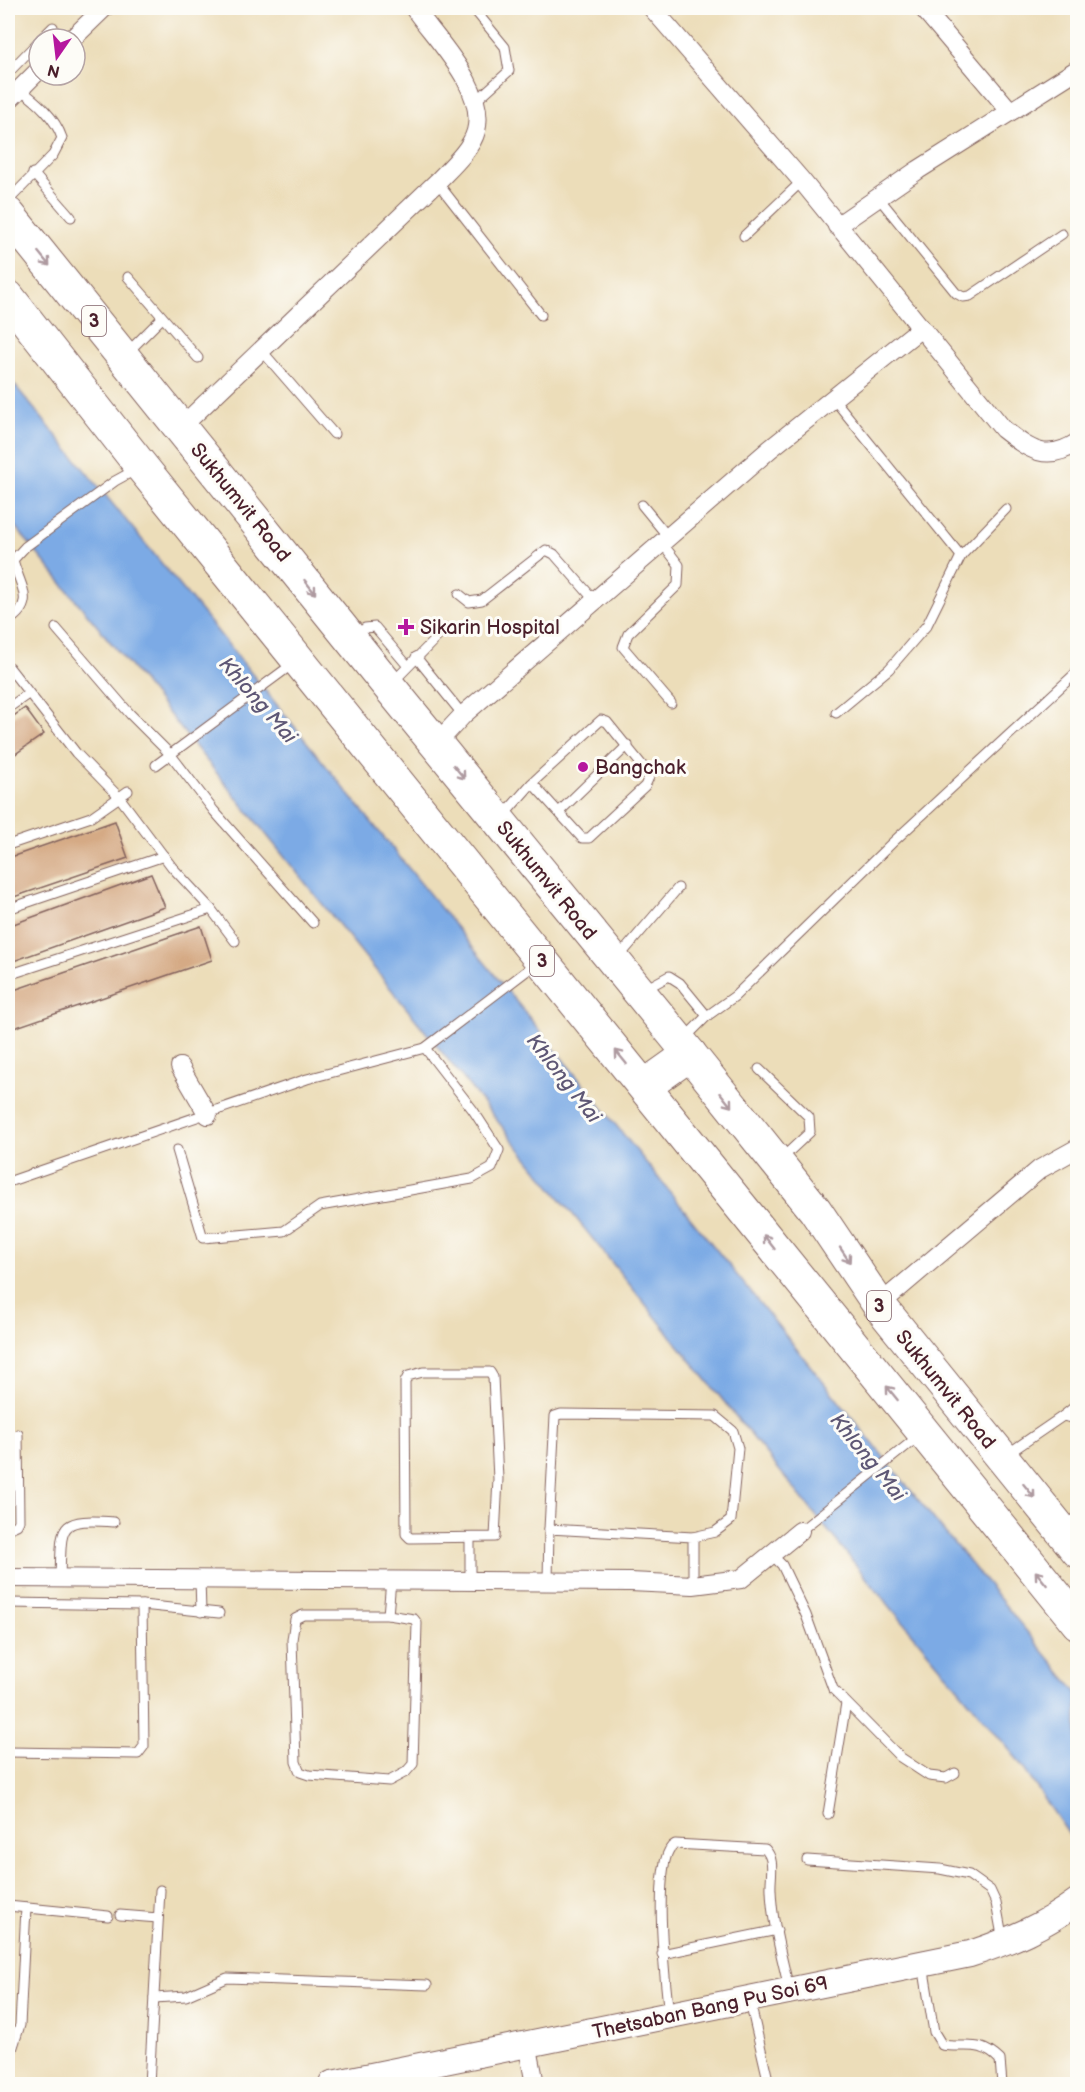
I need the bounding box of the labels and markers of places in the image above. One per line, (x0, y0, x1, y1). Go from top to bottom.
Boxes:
place label: Sikarin Hospital (420, 616, 560, 640)
marker: Sikarin Hospital (397, 618, 415, 636)
place label: Bangchak (595, 756, 686, 780)
marker: Bangchak (576, 760, 590, 774)

